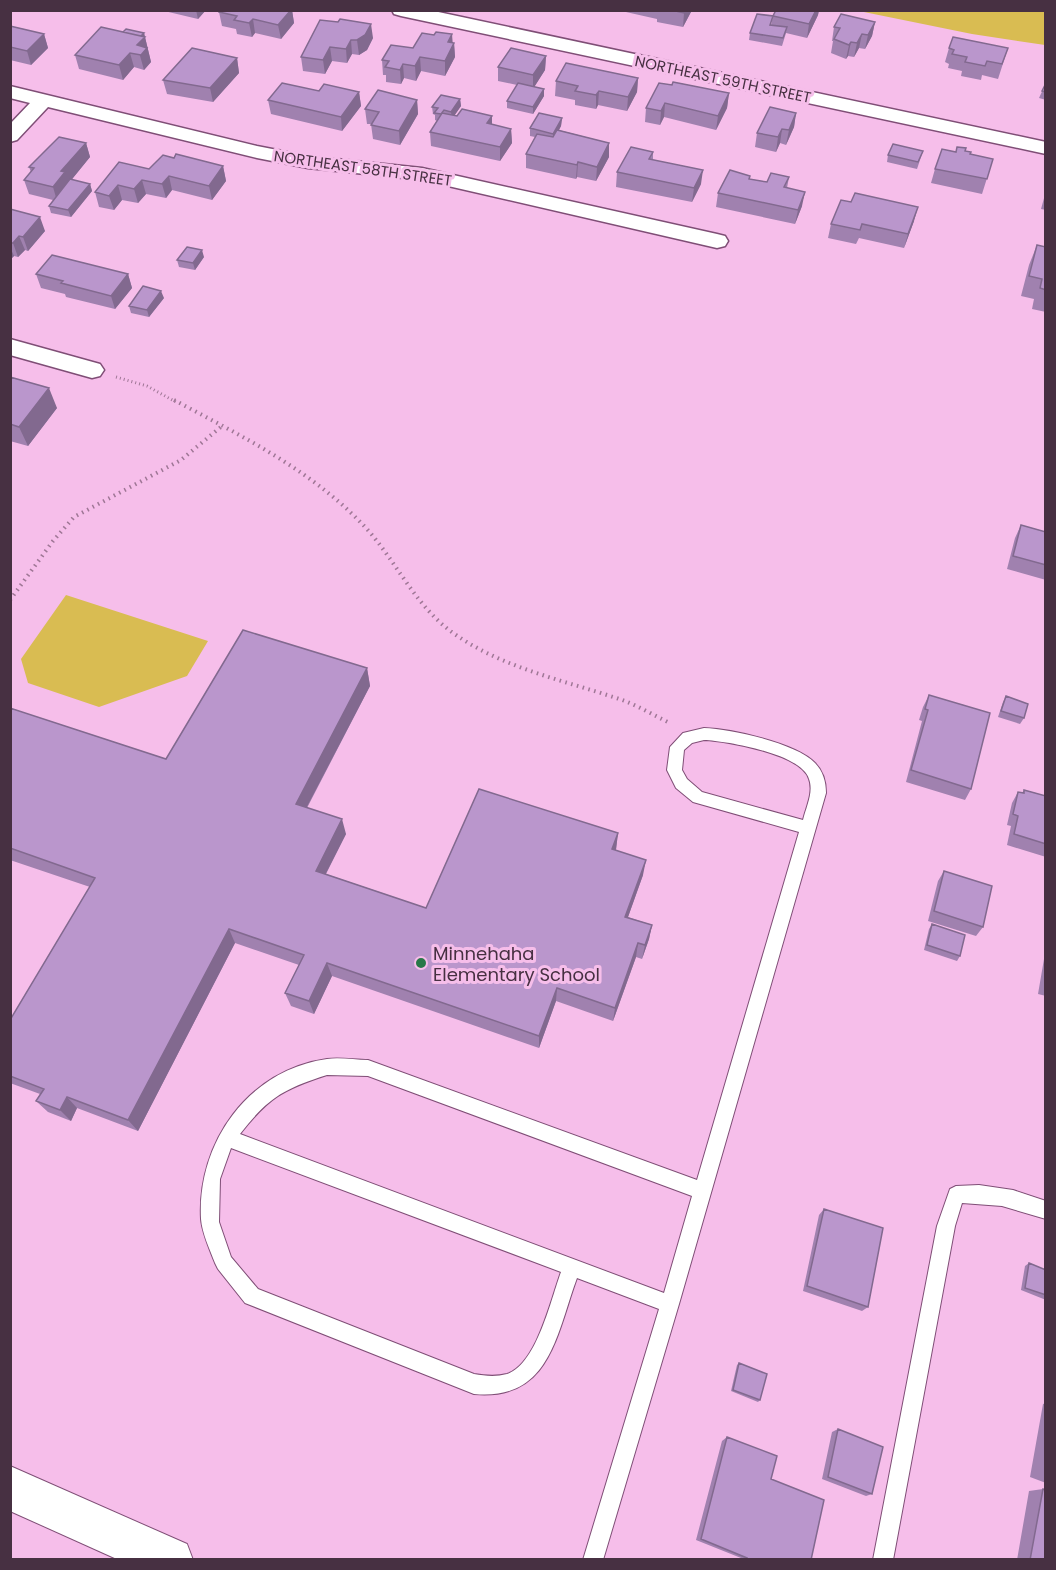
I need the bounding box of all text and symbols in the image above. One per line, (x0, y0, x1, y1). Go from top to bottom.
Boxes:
street label: NORTHEAST 59TH STREET (633, 50, 813, 108)
street label: NORTHEAST 58TH STREET (273, 145, 453, 191)
place label: Minnehaha Elementary School (433, 941, 600, 987)
marker: Minnehaha Elementary School (414, 956, 428, 970)

